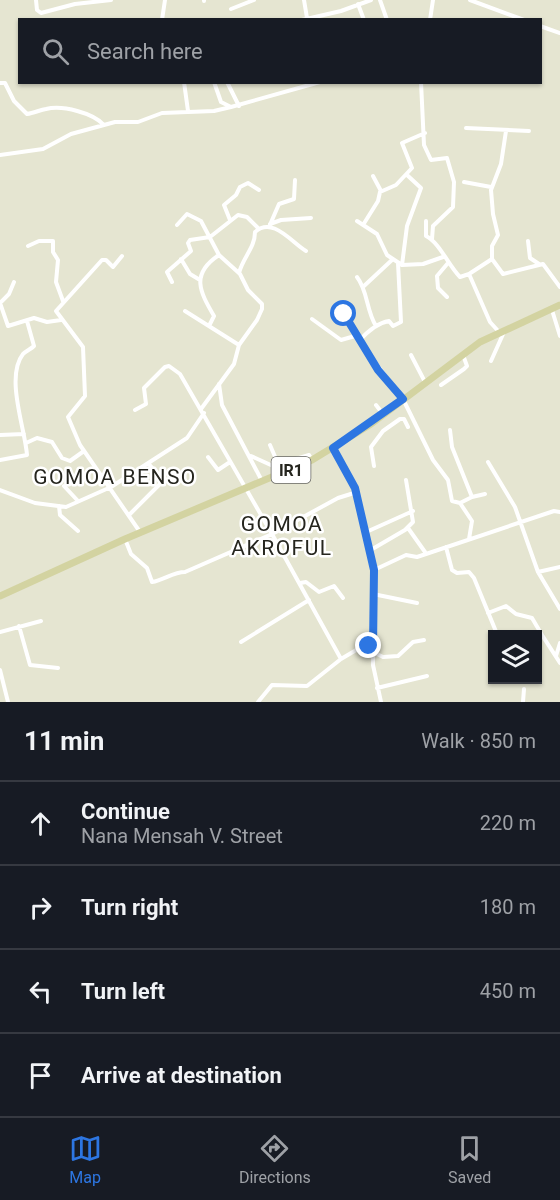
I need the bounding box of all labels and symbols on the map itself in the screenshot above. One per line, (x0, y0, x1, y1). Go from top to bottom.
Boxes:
route start (330, 300, 356, 326)
road number: IR1 (272, 457, 310, 483)
district label: GOMOA BENSO (33, 465, 197, 489)
district label: GOMOA AKROFUL (231, 512, 333, 560)
route end (355, 632, 381, 658)

